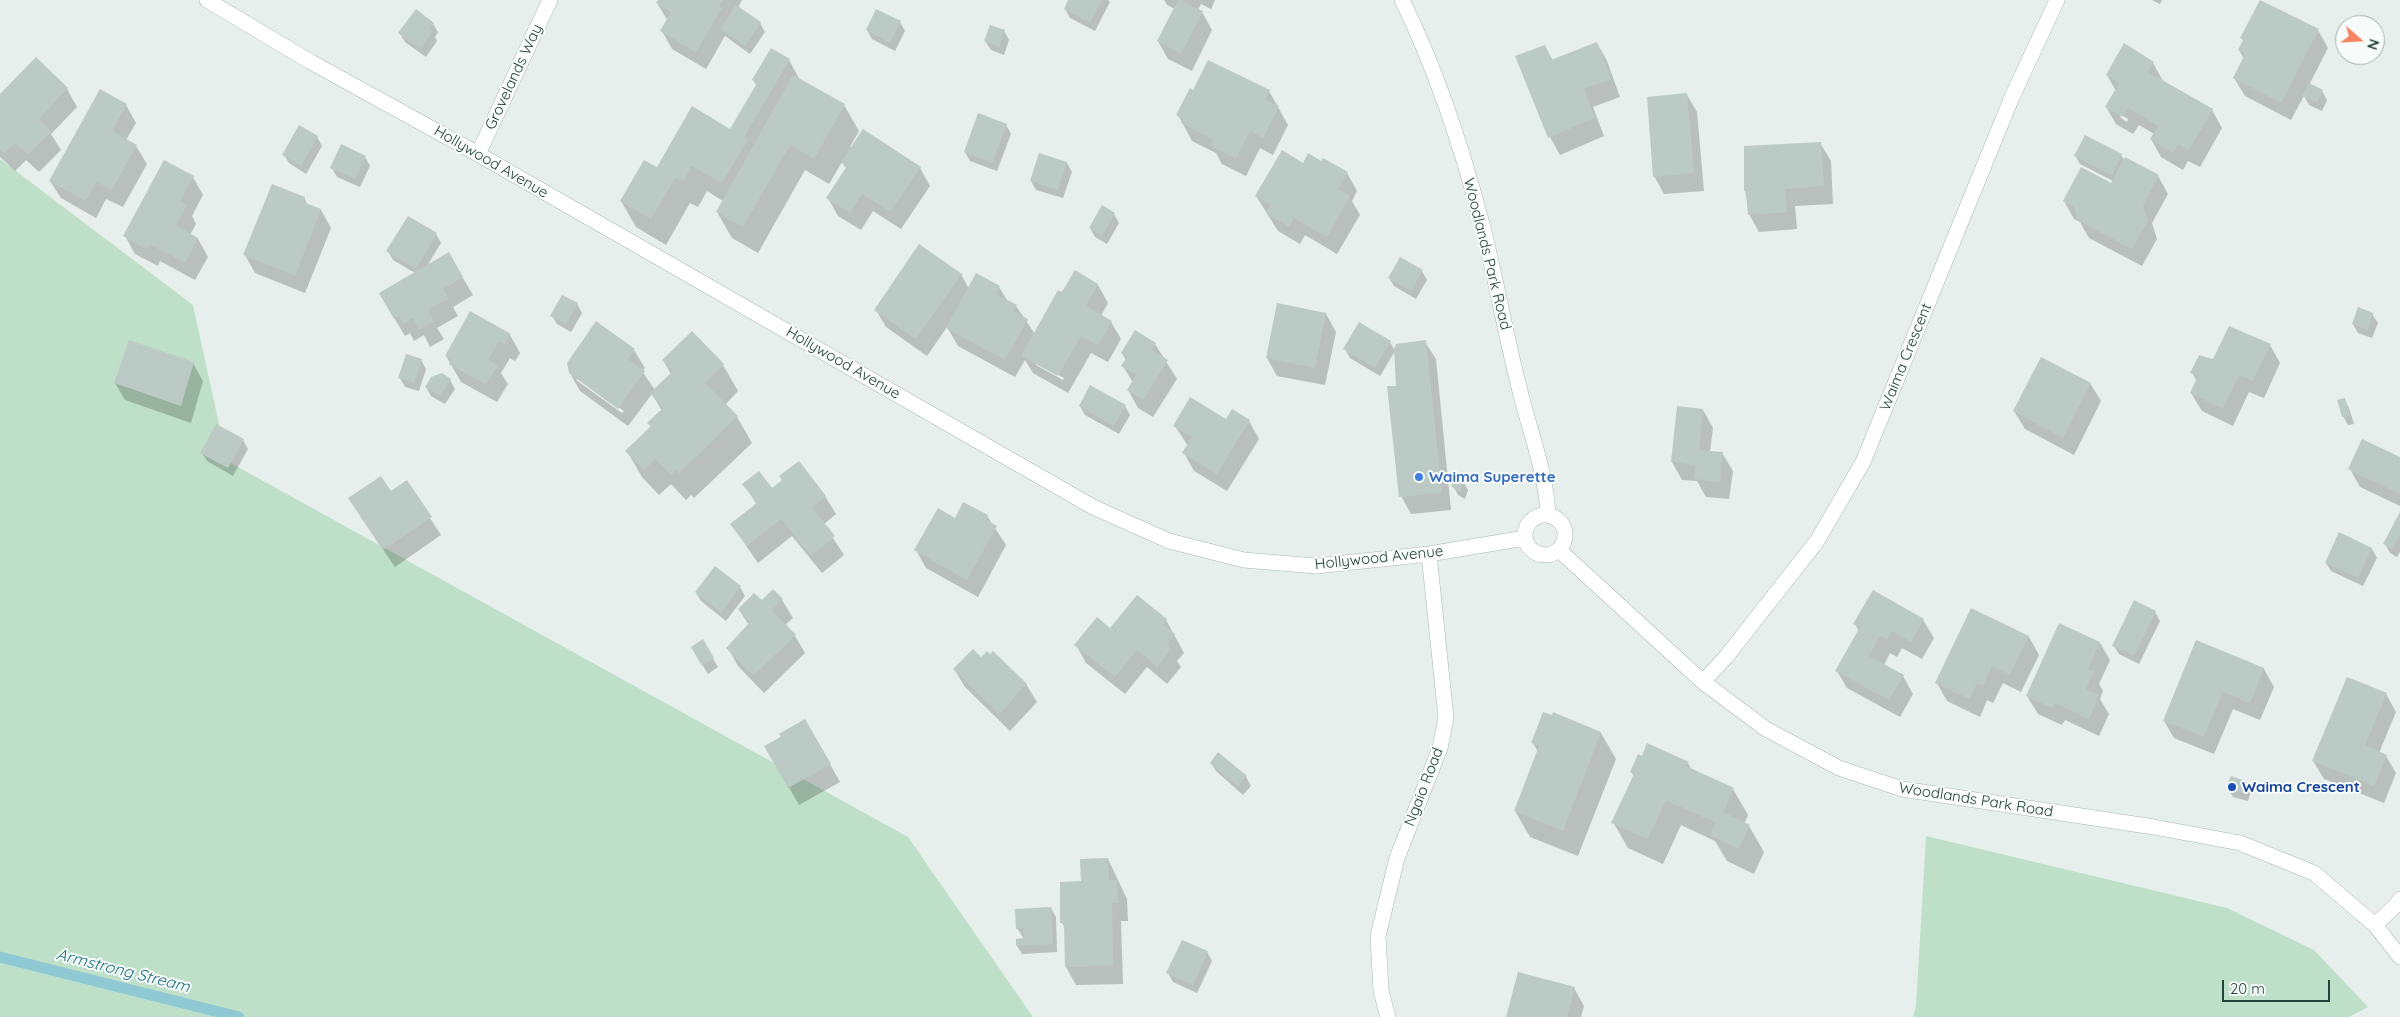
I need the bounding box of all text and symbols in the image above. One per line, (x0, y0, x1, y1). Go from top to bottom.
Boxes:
north arrow (2335, 15, 2385, 65)
street label: Grovelands Way (482, 21, 546, 133)
text: N (2363, 37, 2383, 52)
street label: Hollywood Avenue (431, 122, 551, 202)
street label: Woodlands Park Road (1459, 176, 1515, 332)
street label: Waima Crescent (1876, 301, 1936, 413)
street label: Hollywood Avenue (783, 323, 903, 403)
place label: Waima Superette (1429, 468, 1556, 486)
marker: Waima Superette (1413, 471, 1425, 483)
street label: Hollywood Avenue (1314, 542, 1444, 574)
street label: Ngaio Road (1401, 745, 1447, 829)
place label: Waima Crescent (2242, 778, 2360, 796)
street label: Woodlands Park Road (1898, 779, 2054, 821)
marker: Waima Crescent (2226, 781, 2238, 793)
water label: Armstrong Stream (54, 945, 192, 997)
scale bar (2225, 970, 2332, 1002)
text: 20 m (2230, 979, 2265, 998)

